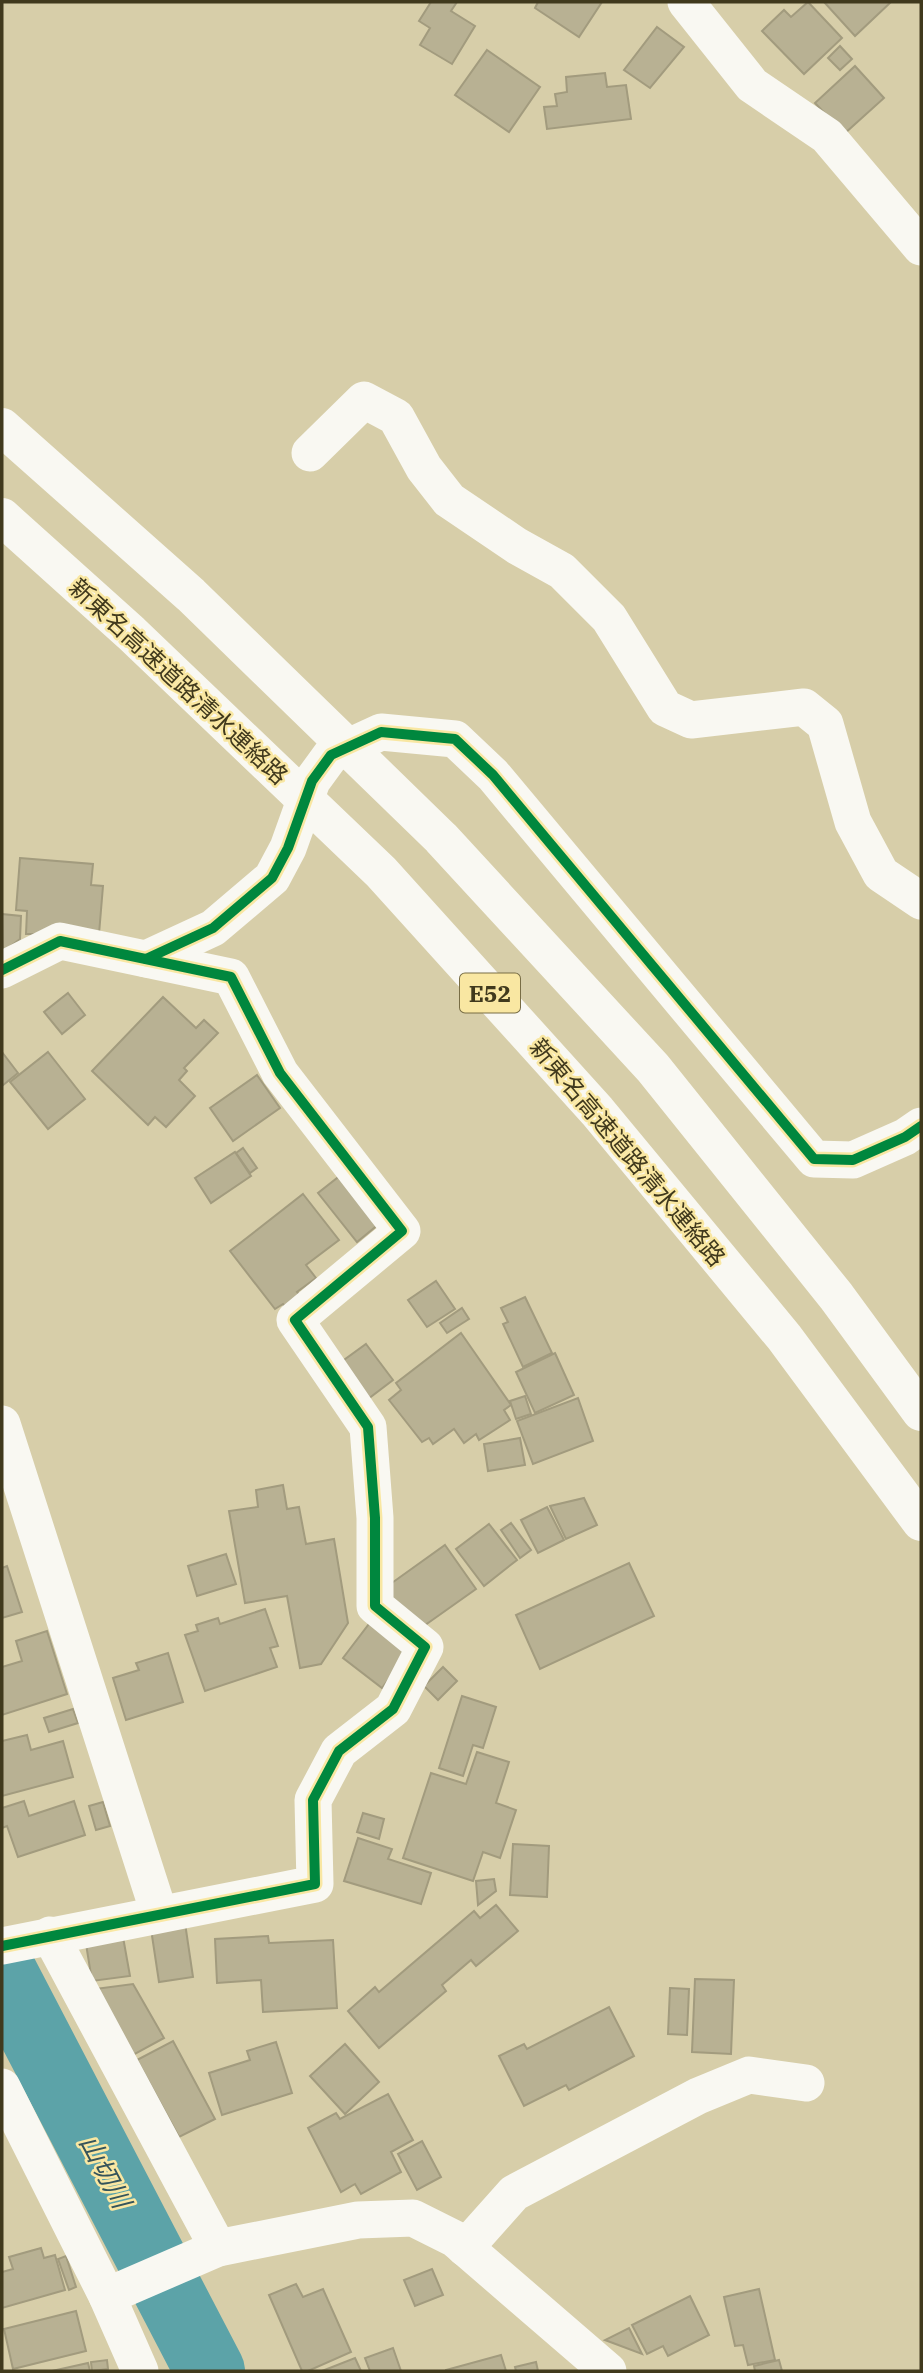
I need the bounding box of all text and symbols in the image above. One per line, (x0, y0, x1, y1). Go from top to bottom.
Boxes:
street label: 新東名高速道路清水連絡路 (63, 571, 295, 791)
road number: E52 (460, 974, 520, 1012)
street label: 新東名高速道路清水連絡路 (523, 1031, 733, 1273)
water label: 山切川 (73, 2129, 141, 2216)

